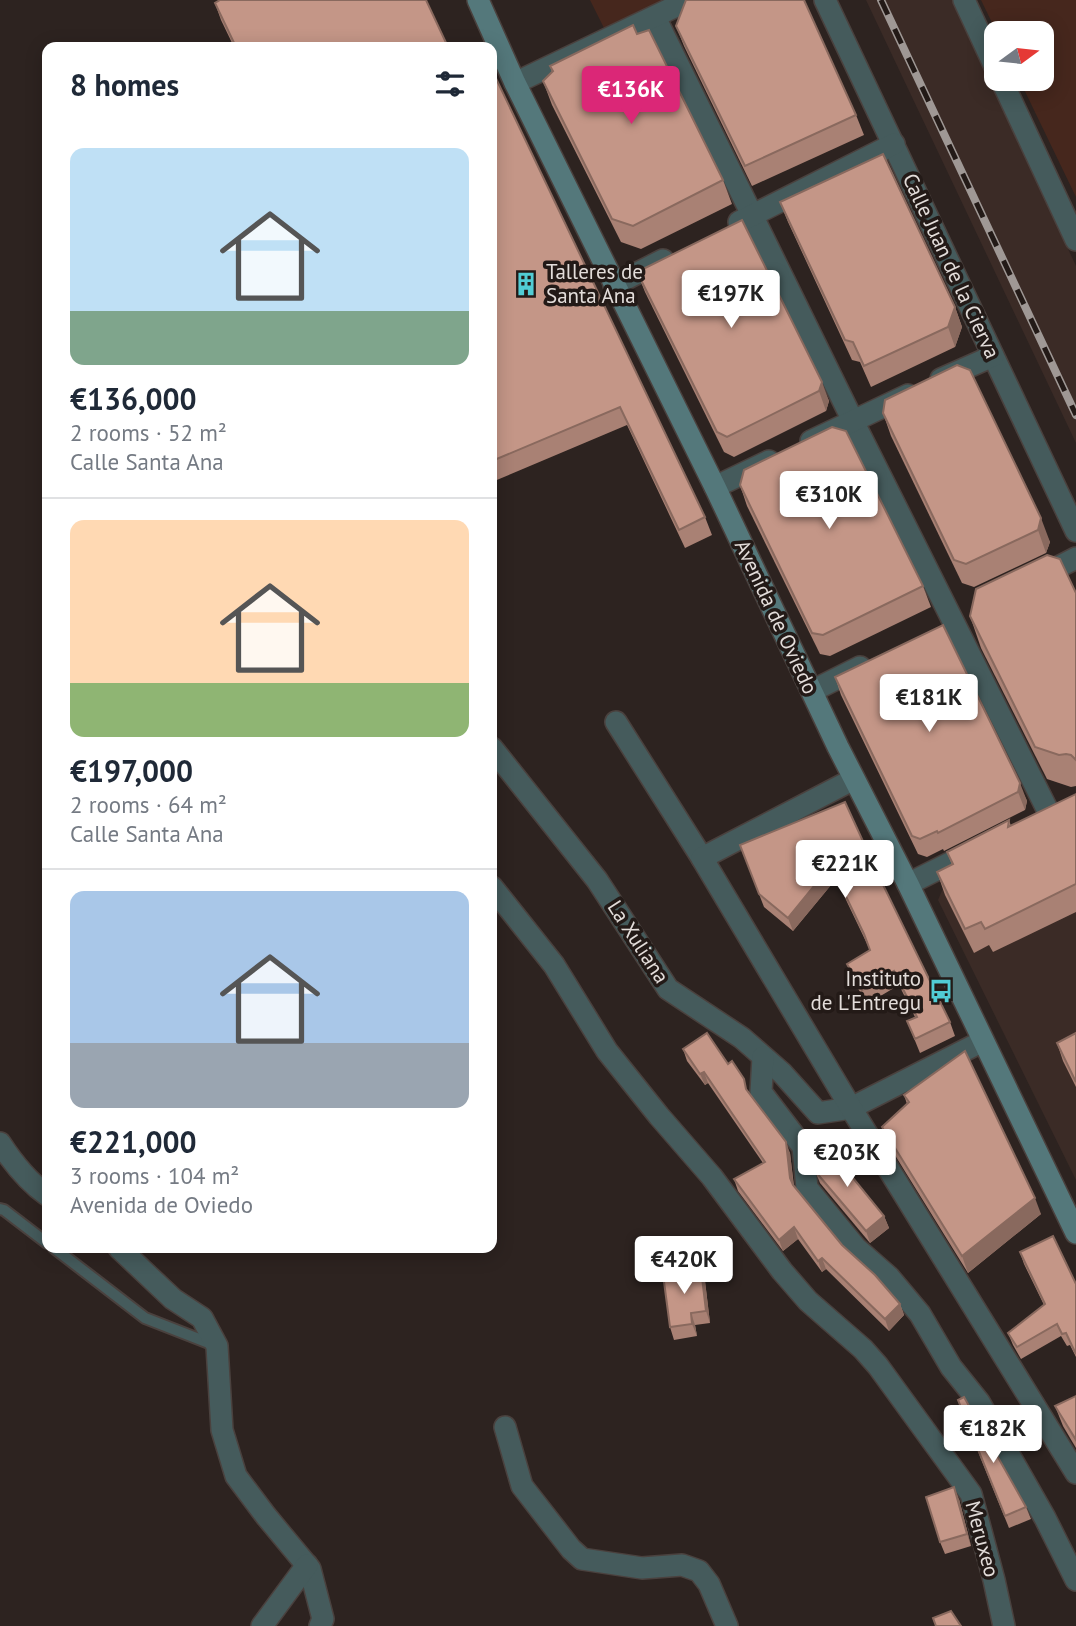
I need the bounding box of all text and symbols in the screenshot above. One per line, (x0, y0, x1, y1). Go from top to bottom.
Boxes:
north arrow (984, 21, 1054, 91)
map controls (984, 21, 1054, 91)
text: 8 homes (70, 65, 179, 104)
icon: filters (431, 65, 469, 103)
pin: €136K (582, 66, 680, 126)
text: €136K (598, 74, 664, 103)
street label: Calle Juan de la Cierva (897, 169, 1006, 363)
icon: home (207, 193, 333, 319)
place label: Talleres de Santa Ana (546, 258, 643, 309)
building icon: Talleres de Santa Ana (512, 270, 540, 298)
pin: €197K (682, 270, 780, 330)
text: €197K (698, 278, 764, 307)
text: €136,000 (70, 379, 197, 418)
text: 2 rooms · 52 m² (70, 418, 227, 447)
text: Calle Santa Ana (70, 447, 224, 476)
pin: €310K (780, 472, 878, 531)
text: €310K (796, 479, 862, 508)
street label: Avenida de Oviedo (729, 535, 824, 698)
icon: home (207, 565, 333, 691)
pin: €181K (880, 674, 978, 734)
text: €181K (896, 682, 962, 711)
text: €197,000 (70, 751, 193, 790)
text: 2 rooms · 64 m² (70, 790, 227, 819)
text: Calle Santa Ana (70, 819, 224, 848)
pin: €221K (796, 841, 894, 900)
text: €221K (812, 848, 878, 877)
street label: La Xuliana (602, 895, 675, 988)
icon: home (207, 936, 333, 1062)
place label: Instituto de L'Entregu (811, 965, 921, 1016)
bus stop icon: Instituto de L'Entregu (927, 977, 955, 1005)
text: €221,000 (70, 1122, 197, 1161)
pin: €203K (798, 1130, 896, 1189)
text: €203K (814, 1137, 880, 1166)
text: 3 rooms · 104 m² (70, 1161, 239, 1190)
text: Avenida de Oviedo (70, 1190, 253, 1219)
pin: €420K (635, 1236, 733, 1296)
text: €420K (651, 1244, 717, 1273)
pin: €182K (944, 1406, 1042, 1465)
text: €182K (960, 1413, 1026, 1442)
street label: Meruxeo (959, 1498, 1006, 1580)

